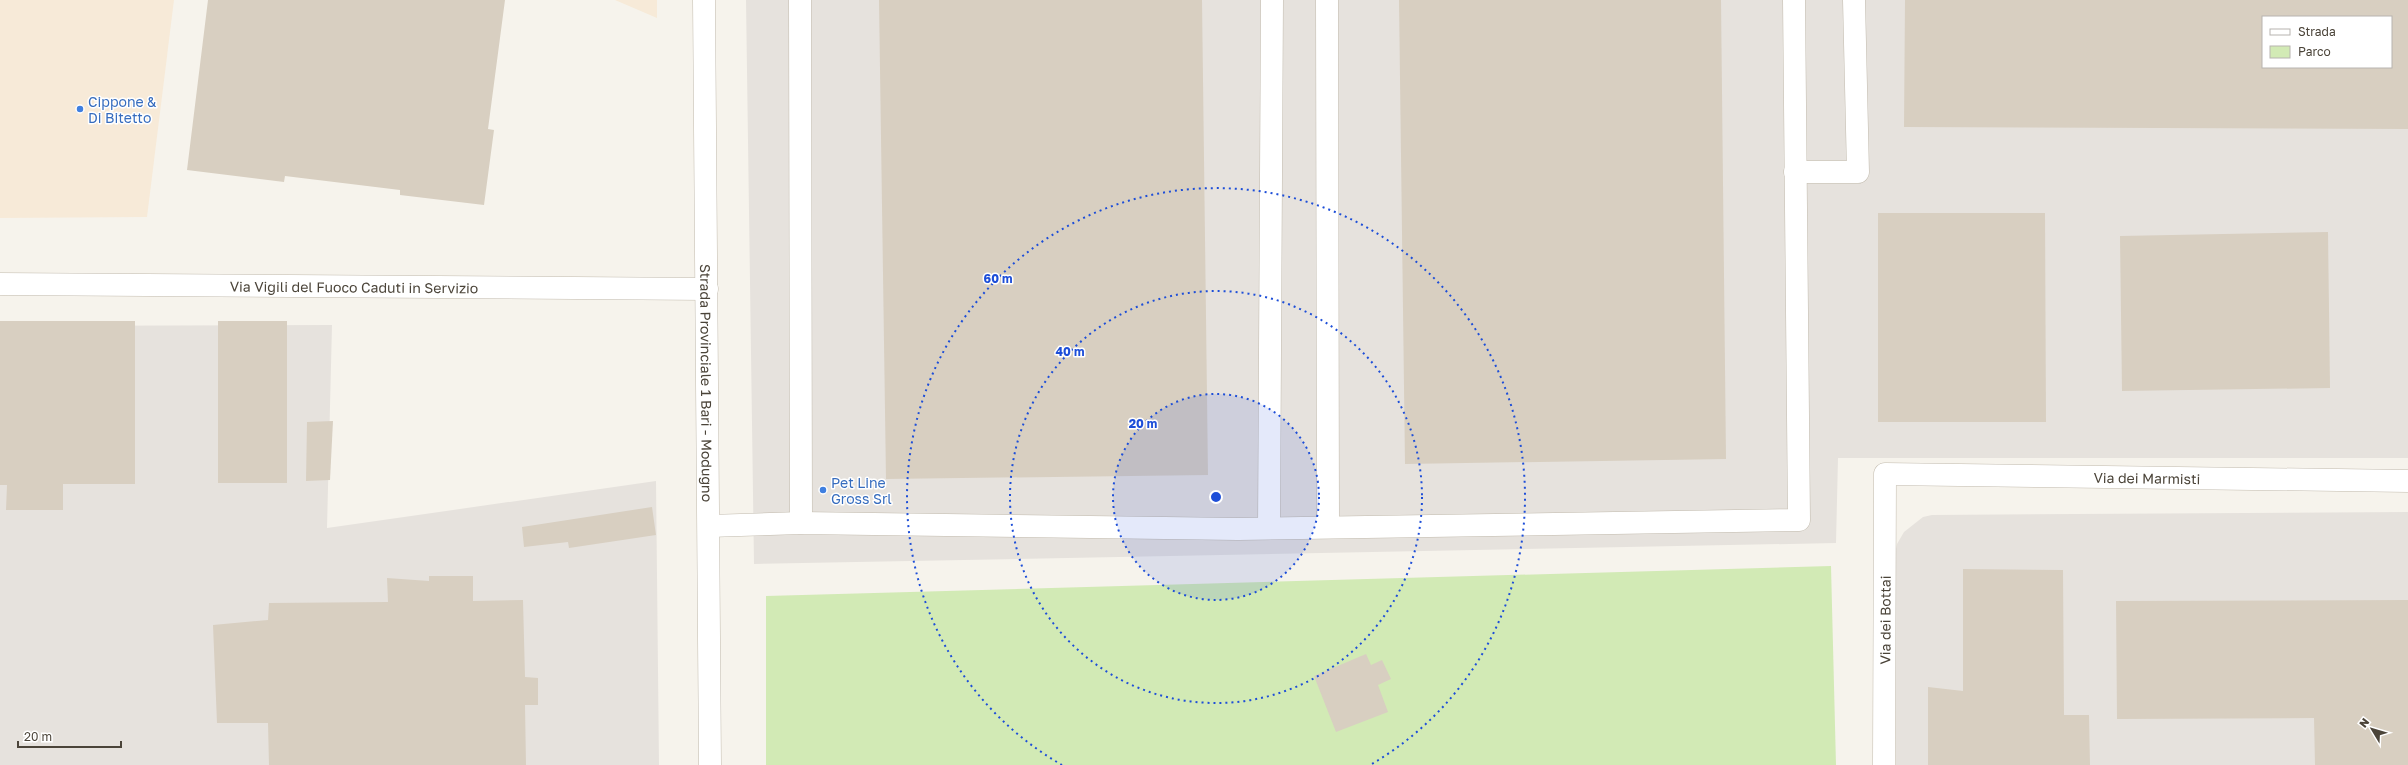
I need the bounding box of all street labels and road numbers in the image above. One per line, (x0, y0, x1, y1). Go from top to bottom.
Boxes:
street label: Strada Provinciale 1 Bari - Modugno (698, 264, 716, 502)
street label: Via Vigili del Fuoco Caduti in Servizio (230, 277, 478, 296)
street label: Via dei Marmisti (2093, 468, 2201, 487)
street label: Via dei Bottai (1876, 575, 1893, 665)

